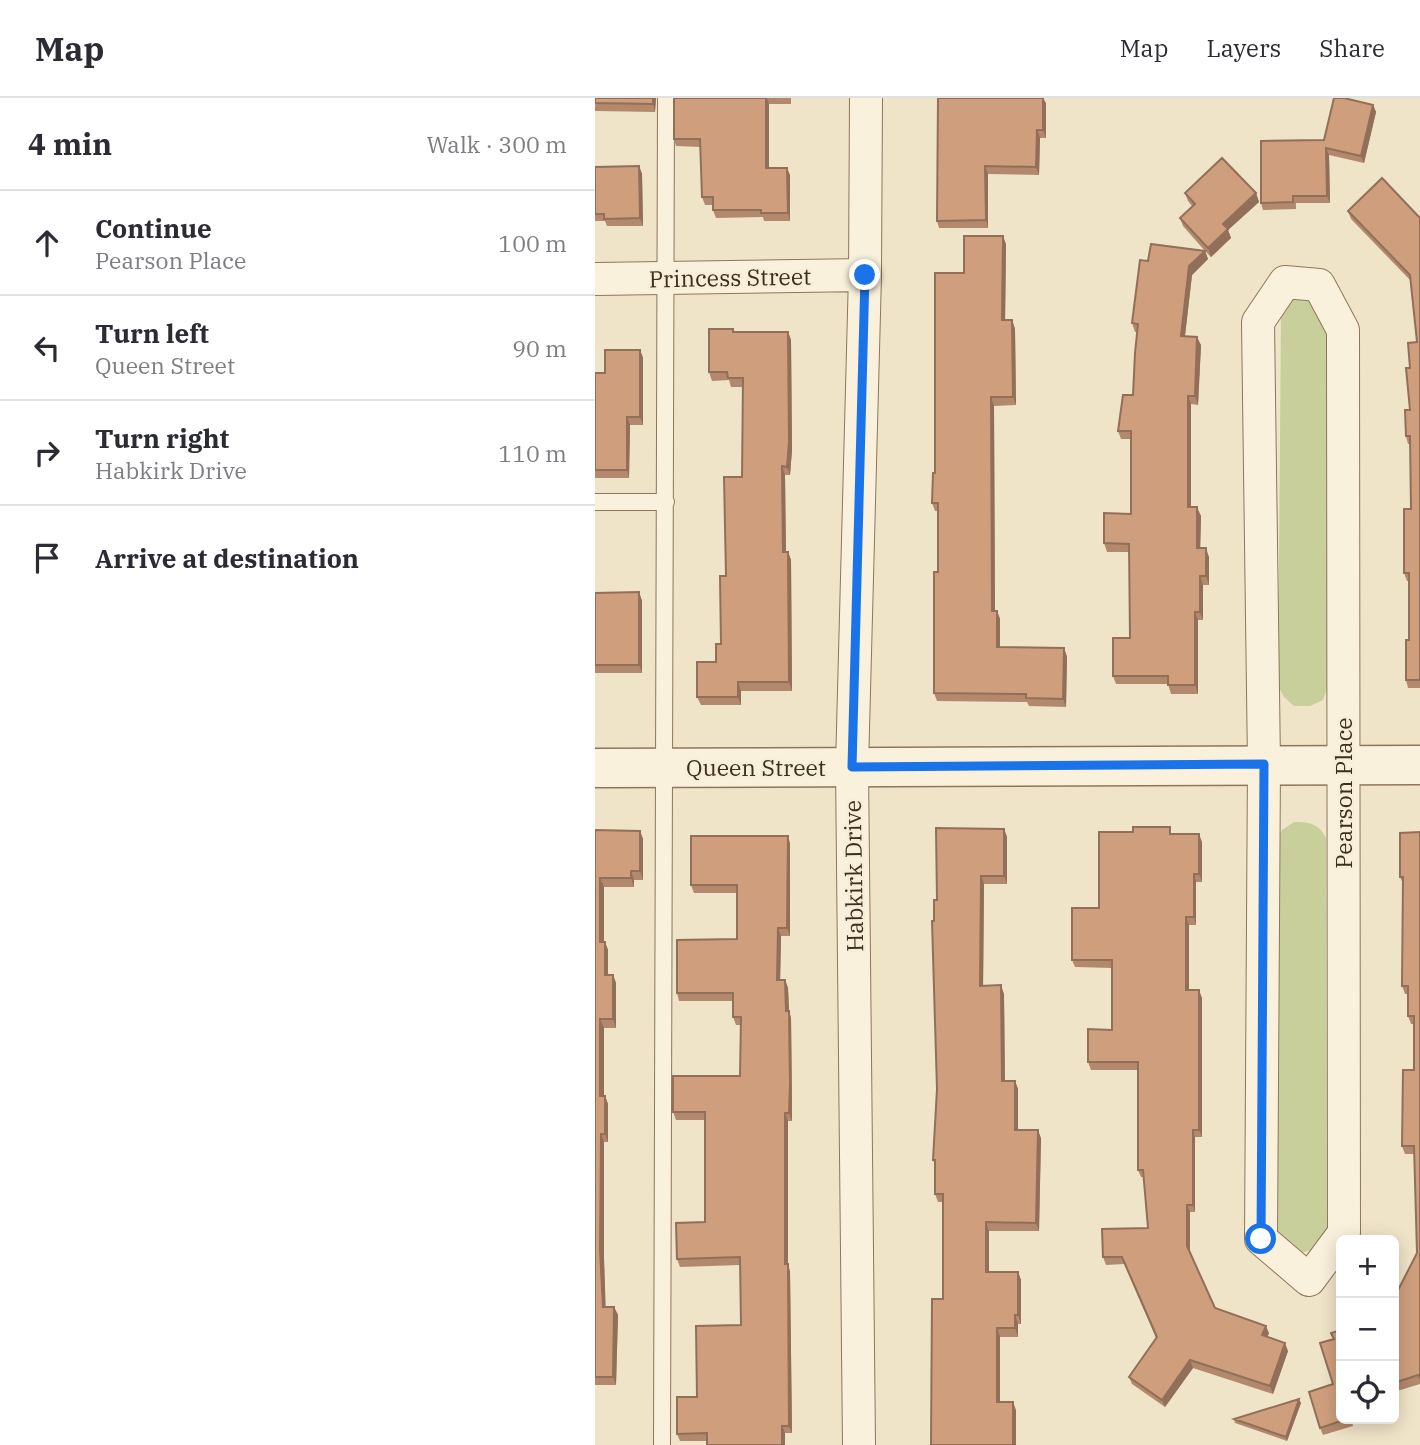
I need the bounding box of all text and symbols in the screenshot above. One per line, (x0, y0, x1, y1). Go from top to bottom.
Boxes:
text: Map (35, 27, 104, 70)
text: Map (1120, 32, 1168, 64)
text: Layers (1206, 32, 1281, 64)
text: Share (1319, 32, 1385, 64)
text: 4 min (28, 124, 112, 163)
text: Walk · 300 m (426, 129, 567, 159)
text: Continue (95, 211, 212, 245)
icon: ahead (28, 224, 66, 262)
text: 100 m (498, 228, 567, 258)
text: Pearson Place (95, 245, 246, 275)
route end (849, 259, 880, 290)
street label: Princess Street (649, 261, 811, 293)
text: Turn left (95, 316, 209, 350)
icon: left (28, 329, 66, 367)
text: 90 m (512, 333, 567, 363)
text: Queen Street (95, 350, 235, 380)
text: Turn right (95, 421, 229, 455)
icon: right (28, 434, 66, 472)
text: 110 m (498, 438, 567, 468)
text: Habkirk Drive (95, 455, 247, 485)
icon: arrive (28, 539, 66, 577)
text: Arrive at destination (95, 541, 359, 575)
street label: Pearson Place (1328, 717, 1358, 869)
street label: Queen Street (686, 752, 826, 782)
street label: Habkirk Drive (837, 800, 869, 952)
route start (1245, 1223, 1276, 1254)
map controls (1336, 1235, 1399, 1424)
button: + (1336, 1235, 1399, 1298)
button: − (1336, 1298, 1399, 1361)
button: locate (1336, 1361, 1399, 1424)

